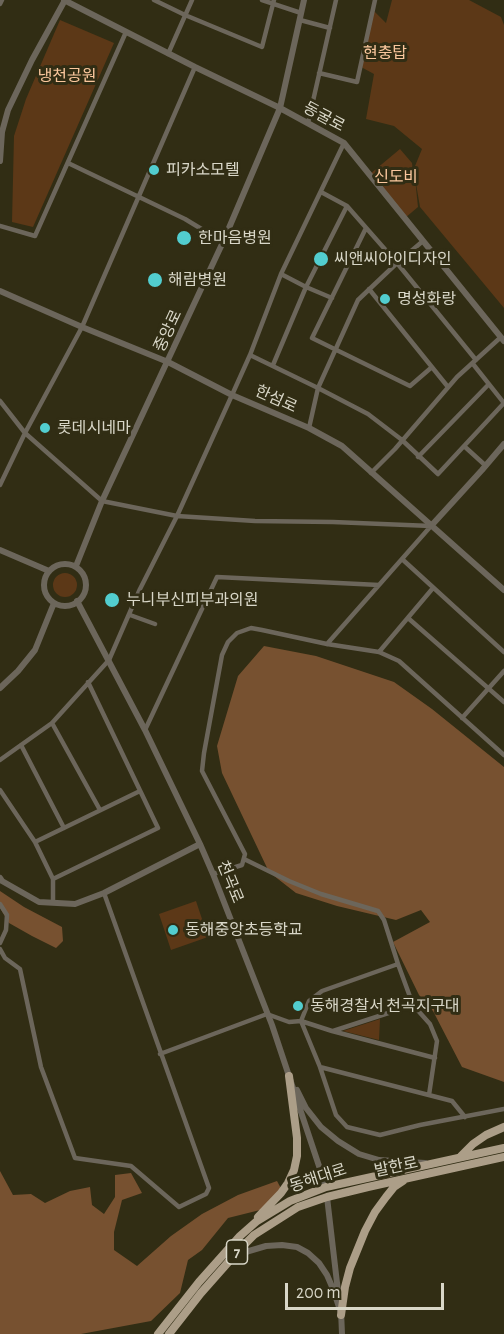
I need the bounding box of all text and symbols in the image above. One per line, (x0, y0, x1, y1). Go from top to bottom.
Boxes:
park label: 현충탑 (363, 43, 407, 63)
park label: 냉천공원 (38, 66, 96, 86)
street label: 동굴로 (300, 98, 348, 136)
place label: 피카소모텔 (166, 160, 240, 180)
marker: 피카소모텔 (147, 163, 161, 177)
park label: 신도비 (374, 167, 418, 187)
place label: 한마음병원 (198, 228, 272, 248)
marker: 한마음병원 (175, 229, 193, 247)
place label: 씨앤씨아이디자인 (334, 249, 452, 269)
marker: 씨앤씨아이디자인 (312, 250, 330, 268)
place label: 해람병원 (168, 270, 227, 290)
marker: 해람병원 (146, 271, 164, 289)
place label: 명성화랑 (397, 289, 456, 309)
marker: 명성화랑 (378, 292, 392, 306)
street label: 중앙로 (150, 307, 186, 355)
street label: 한섬로 (252, 381, 300, 417)
place label: 롯데시네마 (57, 418, 131, 438)
marker: 롯데시네마 (38, 421, 52, 435)
place label: 누니부신피부과의원 (126, 590, 258, 610)
marker: 누니부신피부과의원 (103, 591, 121, 609)
street label: 천곡로 (213, 858, 247, 906)
place label: 동해중앙초등학교 (185, 920, 303, 940)
marker: 동해중앙초등학교 (166, 923, 180, 937)
place label: 동해경찰서 천곡지구대 (310, 996, 460, 1016)
marker: 동해경찰서 천곡지구대 (291, 999, 305, 1013)
street label: 발한로 (372, 1153, 420, 1181)
street label: 동해대로 (287, 1160, 349, 1196)
road number: 7 (226, 1240, 248, 1264)
scale bar (288, 1271, 447, 1309)
text: 200 m (296, 1284, 341, 1302)

